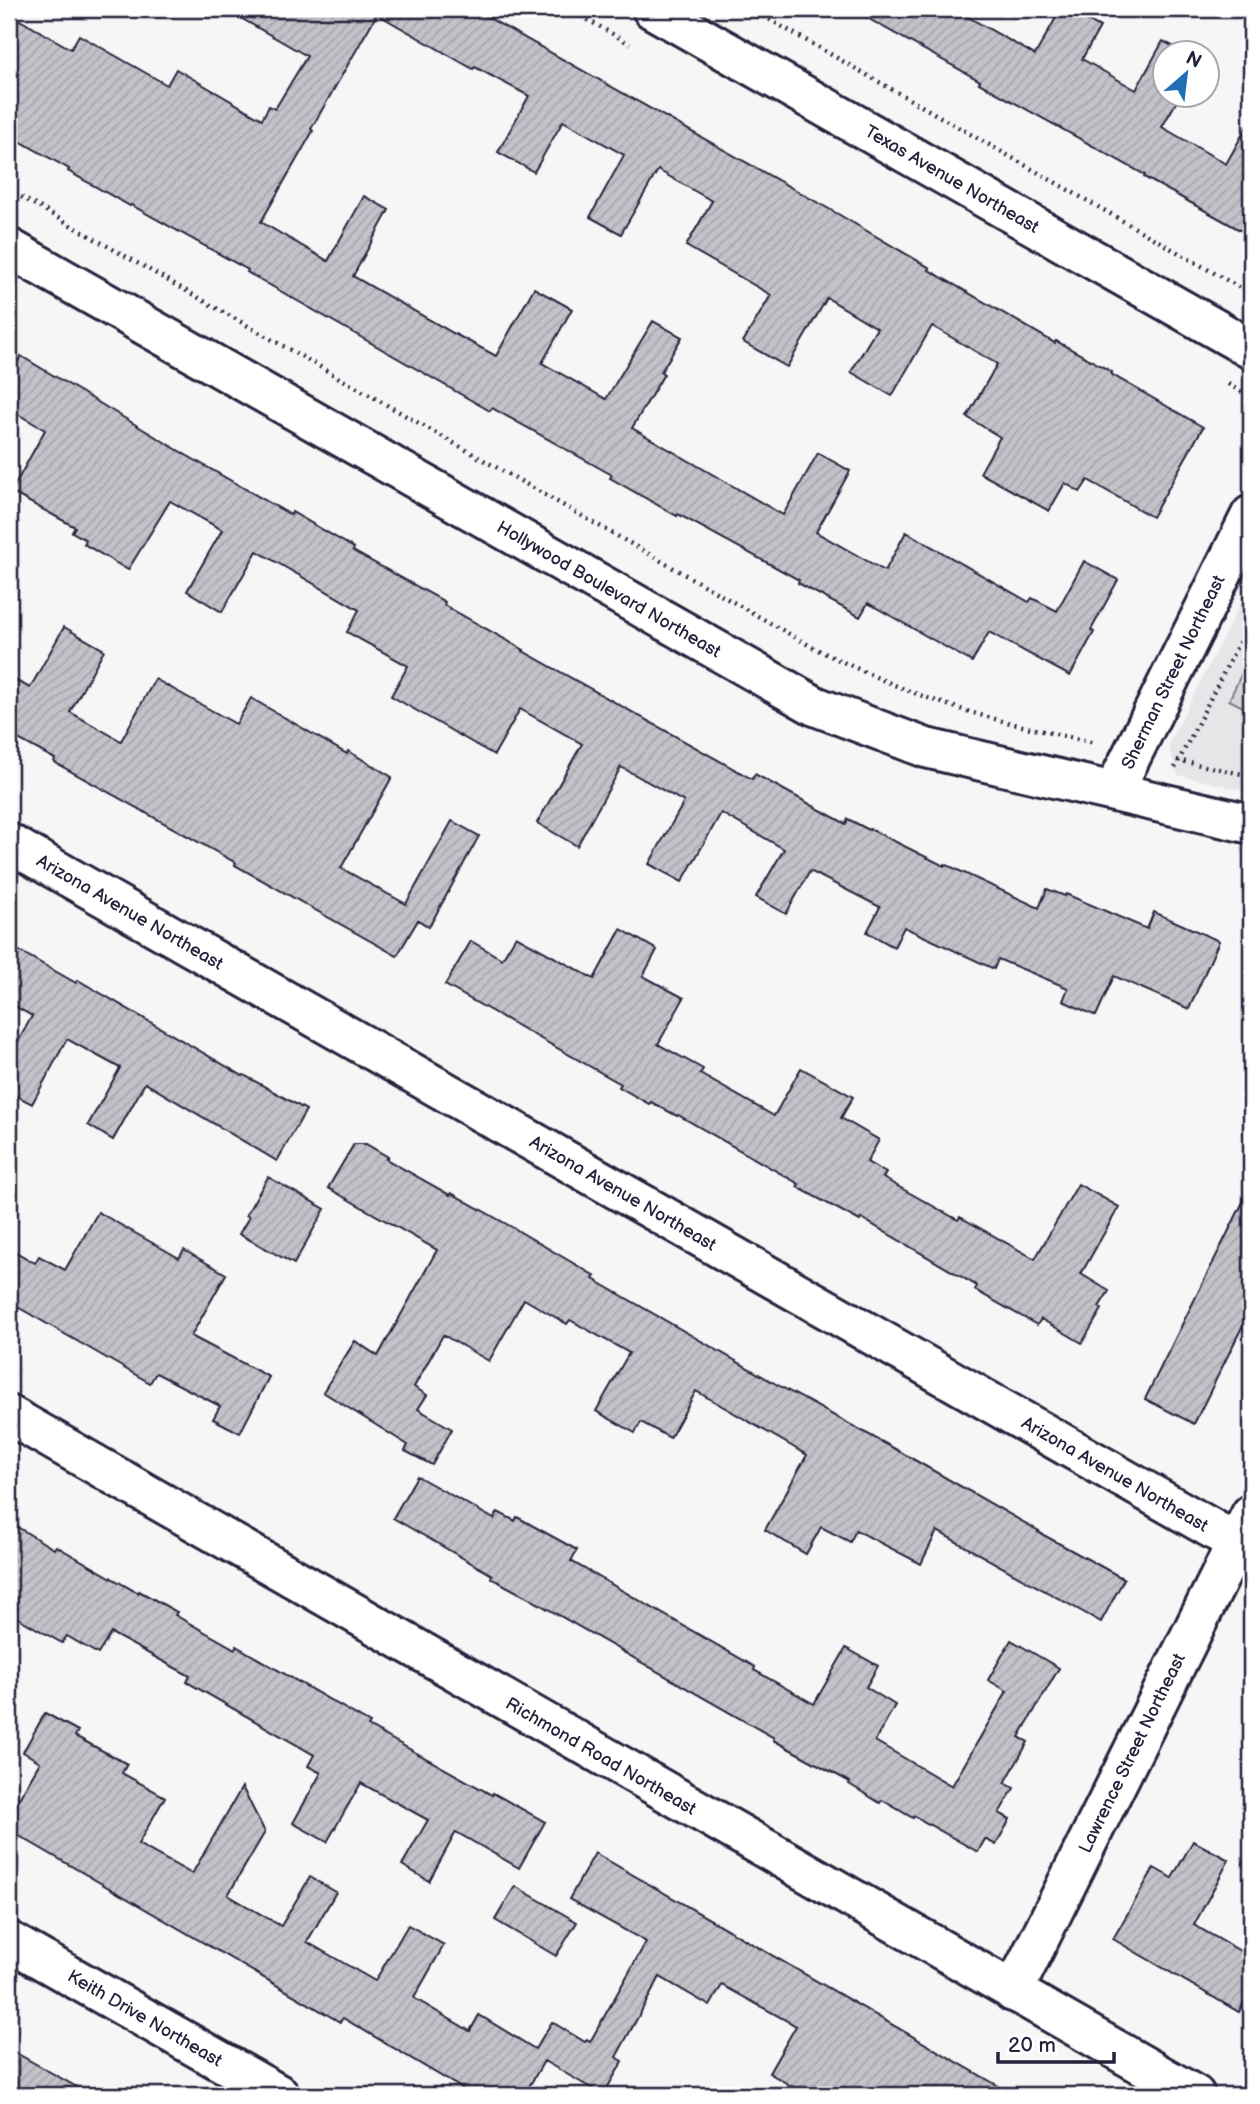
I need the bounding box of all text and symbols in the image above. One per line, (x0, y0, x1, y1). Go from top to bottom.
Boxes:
north arrow (1152, 38, 1222, 108)
text: N (1182, 47, 1205, 74)
street label: Texas Avenue Northeast (861, 121, 1043, 238)
street label: Hollywood Boulevard Northeast (493, 517, 725, 663)
street label: Sherman Street Northeast (1117, 571, 1230, 773)
street label: Arizona Avenue Northeast (33, 850, 227, 975)
street label: Arizona Avenue Northeast (526, 1131, 720, 1256)
street label: Arizona Avenue Northeast (1018, 1412, 1212, 1537)
street label: Lawrence Street Northeast (1075, 1650, 1190, 1856)
street label: Richmond Road Northeast (502, 1693, 700, 1820)
street label: Keith Drive Northeast (64, 1966, 226, 2072)
scale bar (998, 2020, 1113, 2064)
text: 20 m (1008, 2033, 1056, 2058)

